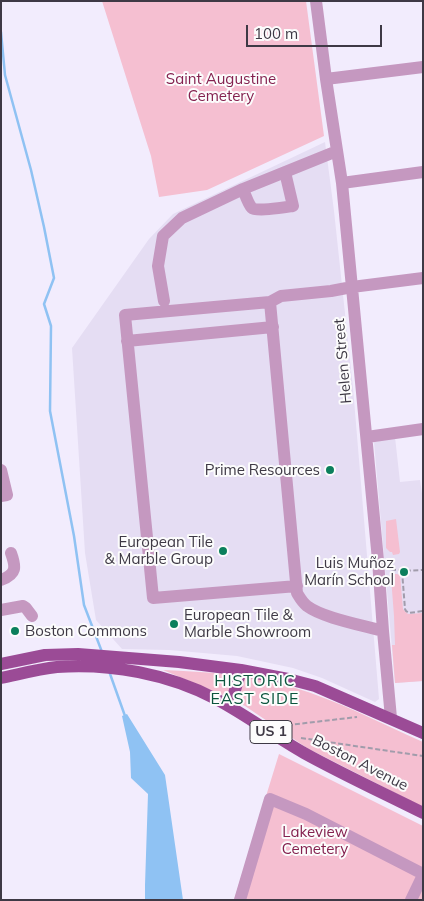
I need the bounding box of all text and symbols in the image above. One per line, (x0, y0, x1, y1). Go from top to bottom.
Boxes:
scale bar (249, 15, 385, 47)
text: 100 m (254, 24, 298, 43)
park label: Saint Augustine Cemetery (166, 70, 276, 105)
street label: Helen Street (330, 318, 356, 404)
place label: Prime Resources (205, 461, 320, 479)
marker: Prime Resources (324, 464, 336, 476)
place label: European Tile & Marble Group (105, 533, 213, 568)
marker: European Tile & Marble Group (217, 545, 229, 557)
place label: Luis Muñoz Marín School (304, 554, 394, 589)
marker: Luis Muñoz Marín School (398, 566, 410, 578)
place label: European Tile & Marble Showroom (184, 606, 311, 641)
marker: European Tile & Marble Showroom (168, 618, 180, 630)
place label: Boston Commons (25, 622, 147, 640)
marker: Boston Commons (9, 625, 21, 637)
district label: HISTORIC EAST SIDE (209, 671, 301, 709)
road number: US 1 (250, 720, 292, 744)
street label: Boston Avenue (309, 731, 411, 795)
park label: Lakeview Cemetery (282, 823, 348, 858)

